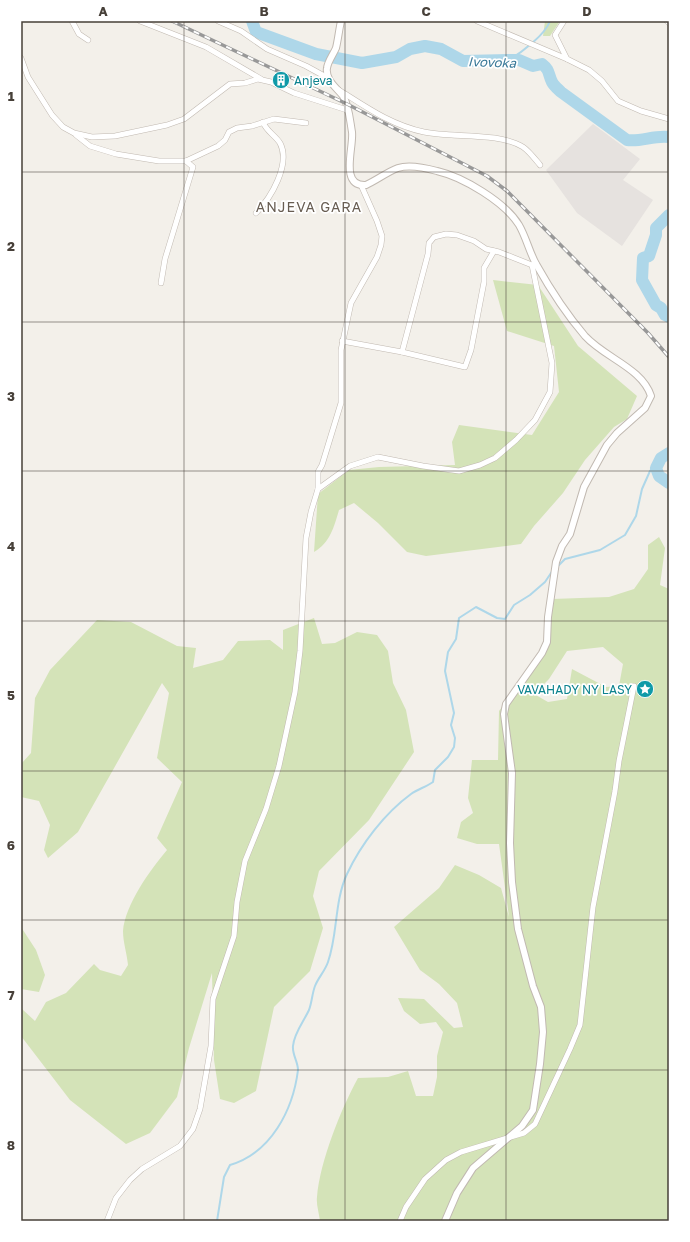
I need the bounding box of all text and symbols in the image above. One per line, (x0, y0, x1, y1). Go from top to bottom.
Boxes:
text: A (98, 3, 108, 19)
text: B (259, 3, 269, 19)
text: C (421, 3, 431, 19)
text: D (582, 3, 592, 19)
water label: Ivovoka (468, 53, 517, 71)
building icon: Anjeva (271, 70, 291, 90)
place label: Anjeva (294, 73, 333, 88)
text: 1 (8, 88, 15, 104)
district label: ANJEVA GARA (256, 198, 362, 215)
text: 2 (7, 238, 15, 254)
text: 3 (7, 388, 15, 404)
text: 4 (7, 538, 15, 554)
place icon: VAVAHADY NY LASY (635, 679, 655, 699)
place label: VAVAHADY NY LASY (517, 682, 632, 697)
text: 5 (7, 687, 15, 703)
text: 6 (7, 837, 15, 853)
text: 7 (7, 987, 15, 1003)
text: 8 (7, 1137, 15, 1153)

